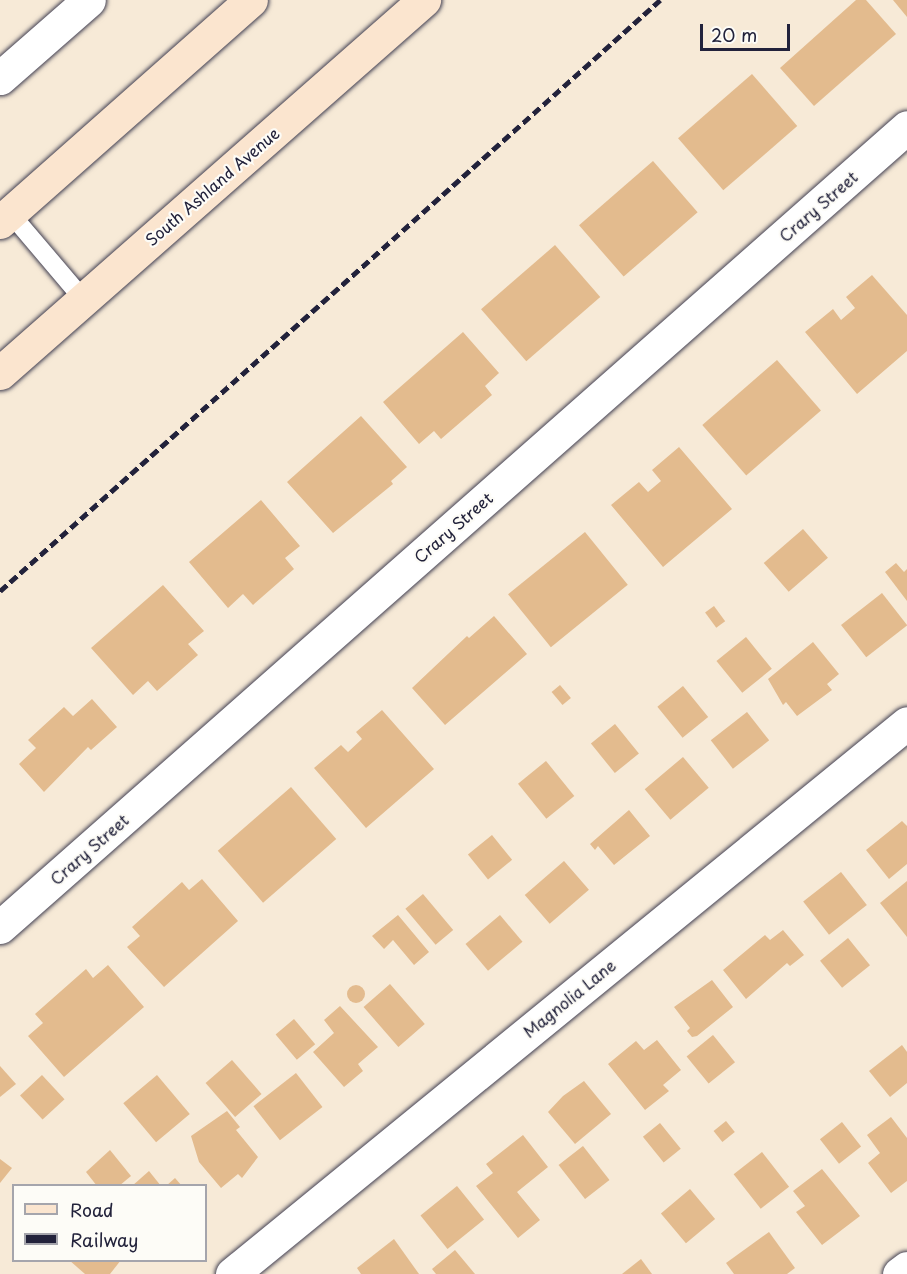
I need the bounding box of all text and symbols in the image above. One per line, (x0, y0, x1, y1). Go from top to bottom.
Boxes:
scale bar (703, 12, 793, 50)
text: 20 m (711, 21, 757, 48)
street label: South Ashland Avenue (141, 122, 283, 250)
street label: Crary Street (775, 167, 861, 245)
street label: Crary Street (410, 488, 496, 566)
street label: Crary Street (46, 810, 132, 888)
street label: Magnolia Lane (518, 955, 620, 1041)
legend (12, 1184, 207, 1262)
text: Road (70, 1196, 114, 1223)
text: Railway (70, 1226, 138, 1253)

